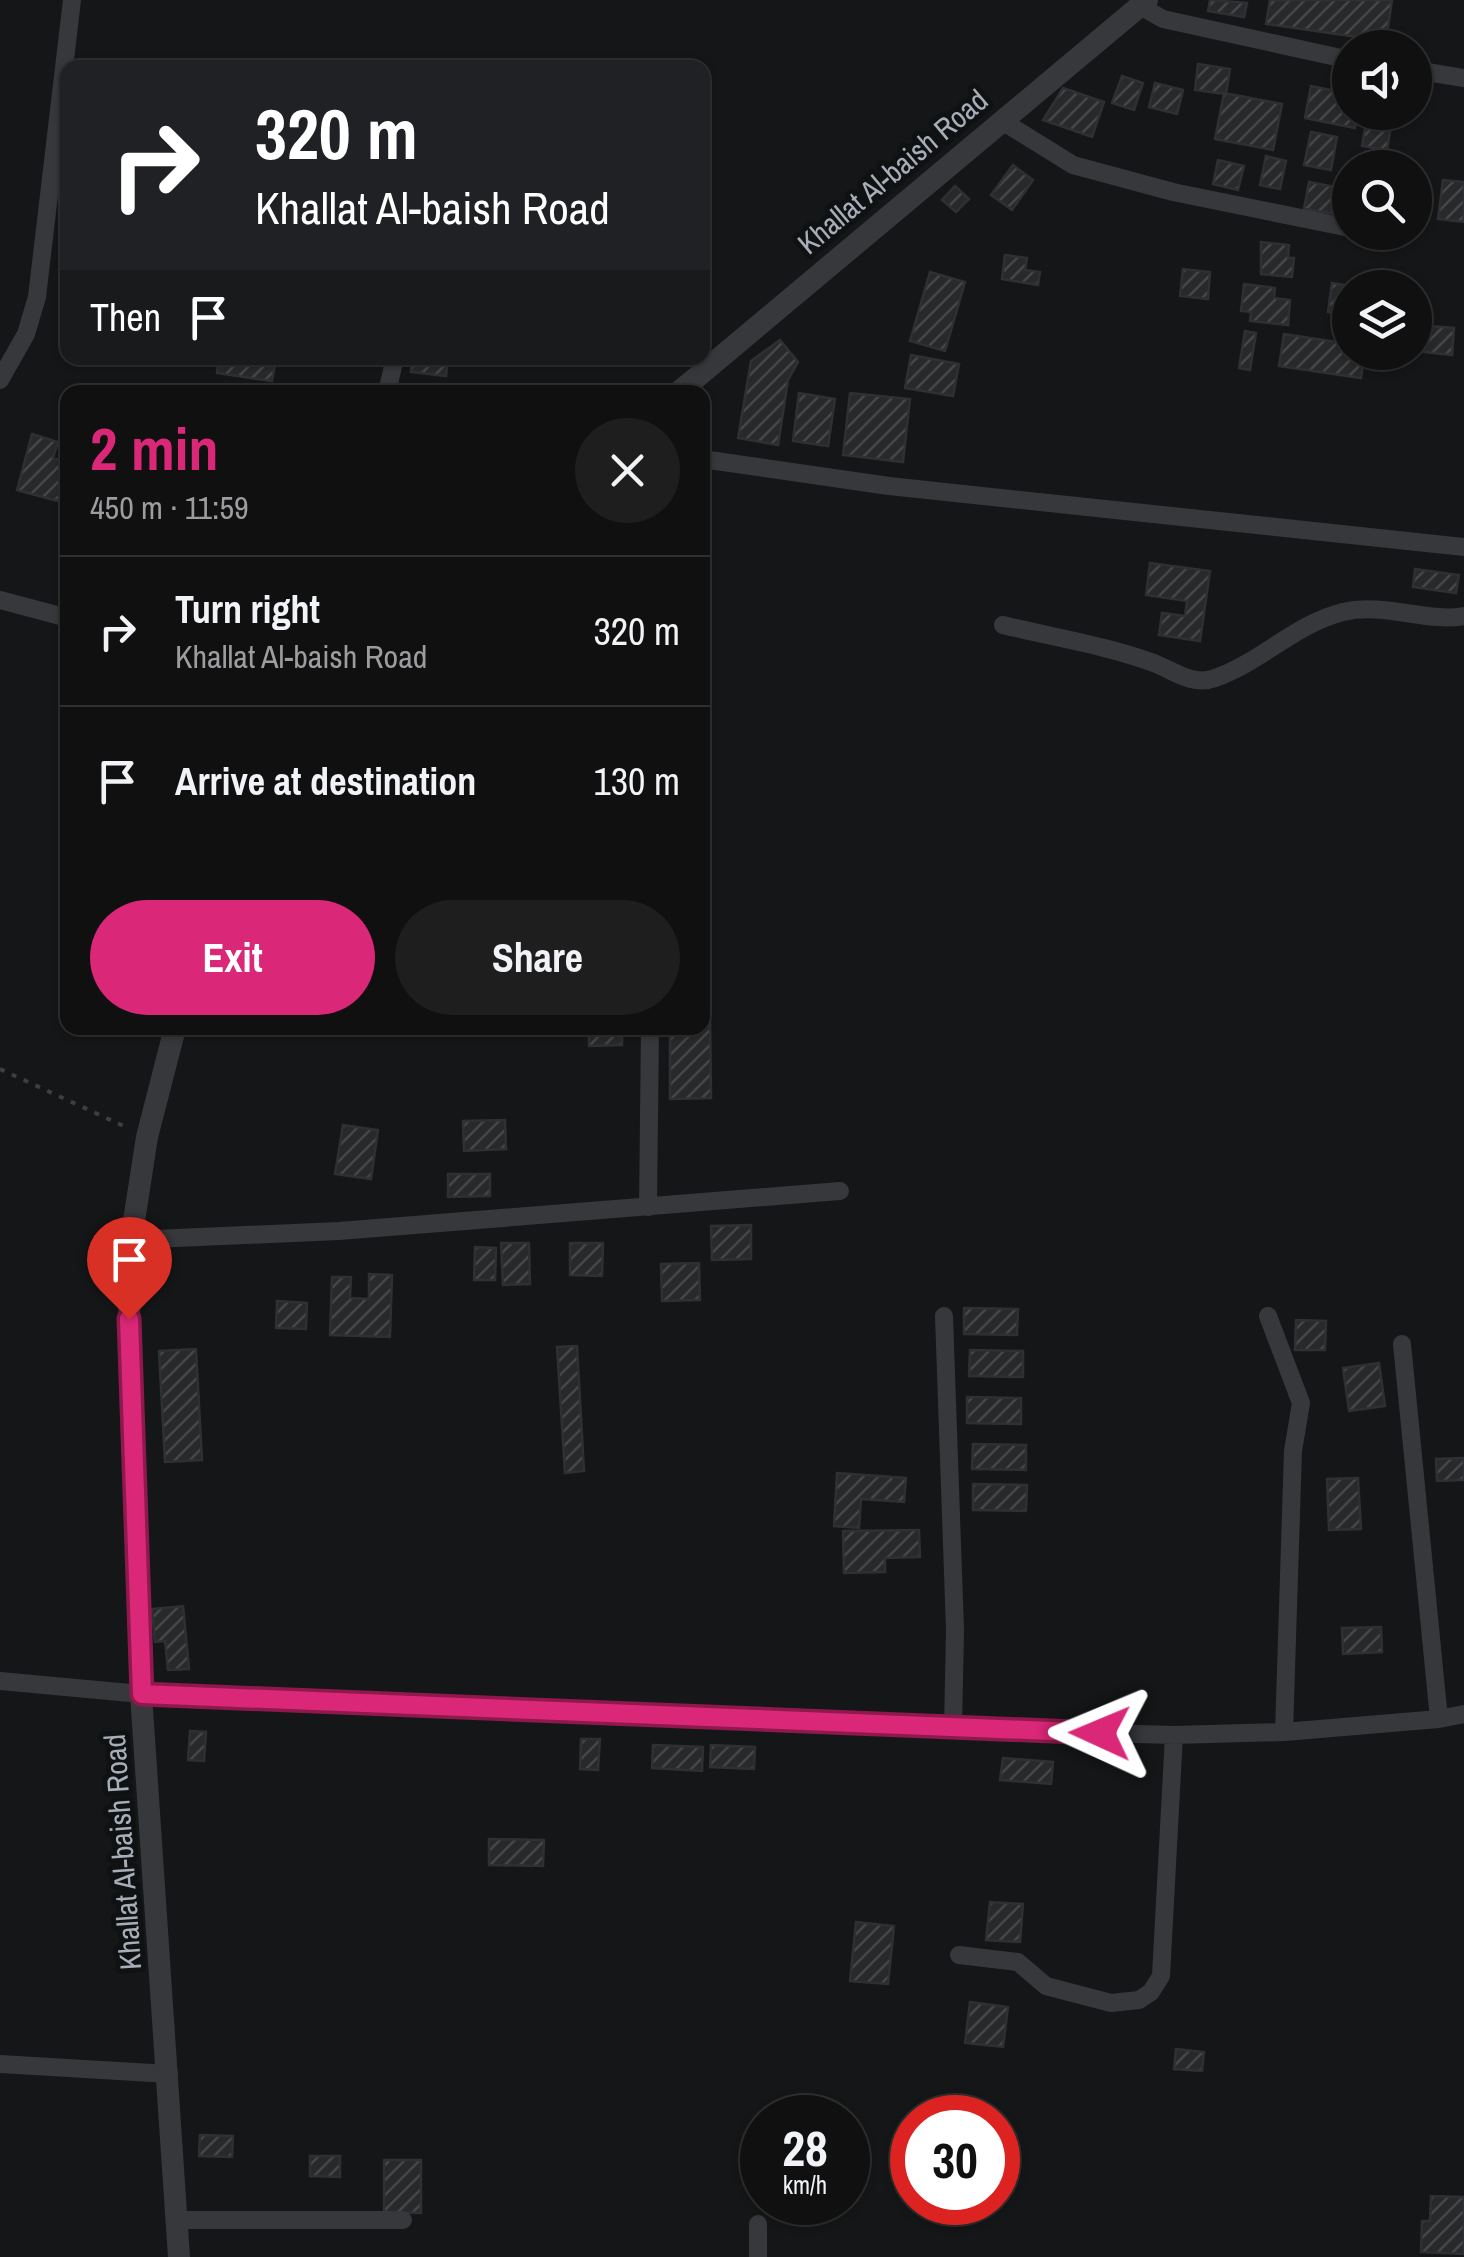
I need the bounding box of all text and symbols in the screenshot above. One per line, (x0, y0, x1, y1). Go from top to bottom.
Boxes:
map controls (1332, 30, 1432, 370)
button: sound (1332, 30, 1432, 130)
street label: Khallat Al-baish Road (789, 80, 996, 263)
text: 320 m (255, 87, 418, 181)
icon: right (90, 100, 220, 230)
button: search (1332, 150, 1432, 250)
text: Khallat Al-baish Road (255, 177, 610, 238)
button: layers (1332, 270, 1432, 370)
icon: arrive (181, 290, 236, 345)
text: Then (90, 292, 161, 343)
text: 2 min (90, 408, 219, 489)
button: close (575, 418, 680, 523)
text: 450 m · 11:59 (90, 486, 249, 529)
text: Turn right (175, 584, 320, 635)
icon: right (90, 604, 145, 659)
text: 320 m (593, 606, 680, 657)
text: Khallat Al-baish Road (175, 635, 427, 678)
icon: arrive (90, 754, 145, 809)
text: Arrive at destination (175, 756, 476, 807)
text: 130 m (593, 756, 680, 807)
button: Exit (90, 900, 375, 1015)
button: Share (395, 900, 680, 1015)
pin (87, 1217, 172, 1320)
icon: arrive (102, 1232, 157, 1287)
position arrow (1048, 1681, 1152, 1785)
street label: Khallat Al-baish Road (94, 1733, 150, 1971)
speed limit sign: 30 (890, 2095, 1020, 2225)
text: 28 (782, 2114, 828, 2182)
text: km/h (783, 2168, 827, 2202)

